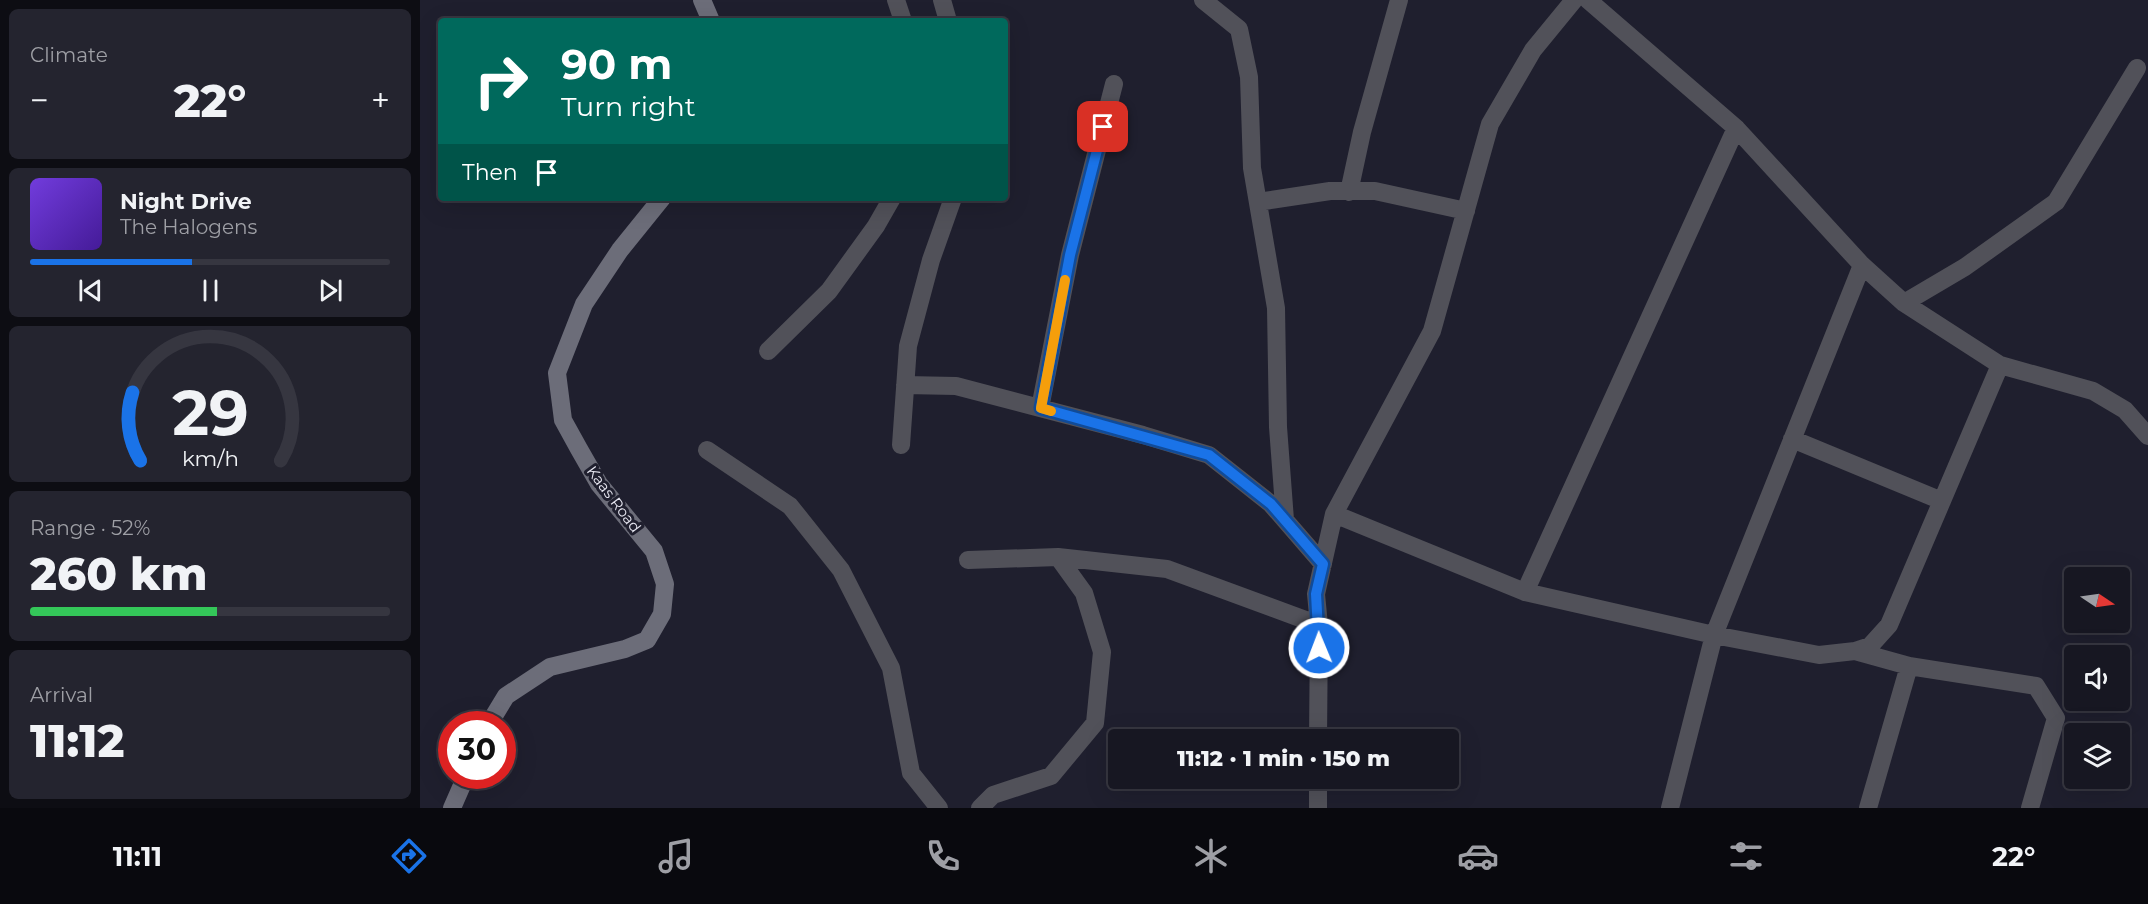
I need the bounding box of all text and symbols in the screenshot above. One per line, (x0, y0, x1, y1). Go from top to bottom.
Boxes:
text: 90 m (561, 38, 672, 90)
icon: right (462, 42, 540, 120)
text: Climate (30, 43, 108, 67)
text: 22° (174, 73, 246, 128)
text: − (30, 80, 49, 120)
text: + (371, 80, 390, 120)
text: Turn right (561, 90, 696, 123)
pin (1077, 101, 1128, 152)
icon: arrive (1086, 110, 1119, 143)
icon: arrive (530, 156, 563, 189)
text: Then (462, 159, 518, 186)
text: Night Drive (120, 188, 252, 215)
text: The Halogens (120, 215, 257, 239)
icon: previous (74, 274, 107, 307)
icon: pause (194, 274, 227, 307)
icon: next (314, 274, 347, 307)
text: 29 (172, 375, 248, 451)
text: km/h (181, 445, 239, 471)
street label: Kaas Road (583, 462, 645, 536)
text: Range · 52% (30, 516, 150, 540)
text: 260 km (30, 546, 208, 601)
north arrow (2064, 567, 2130, 633)
map controls (2064, 567, 2130, 789)
position arrow (1287, 616, 1351, 680)
button: sound (2064, 645, 2130, 711)
text: Arrival (30, 683, 93, 707)
speed limit sign: 30 (438, 711, 516, 789)
text: 11:12 (30, 713, 124, 768)
button: layers (2064, 723, 2130, 789)
text: 11:12 · 1 min · 150 m (1177, 745, 1390, 772)
icon: directions (388, 835, 430, 877)
icon: music (655, 835, 697, 877)
icon: phone (922, 835, 964, 877)
icon: climate (1190, 835, 1232, 877)
icon: car (1457, 835, 1499, 877)
icon: filters (1725, 835, 1767, 877)
text: 11:11 (113, 840, 162, 873)
text: 22° (1992, 840, 2035, 873)

